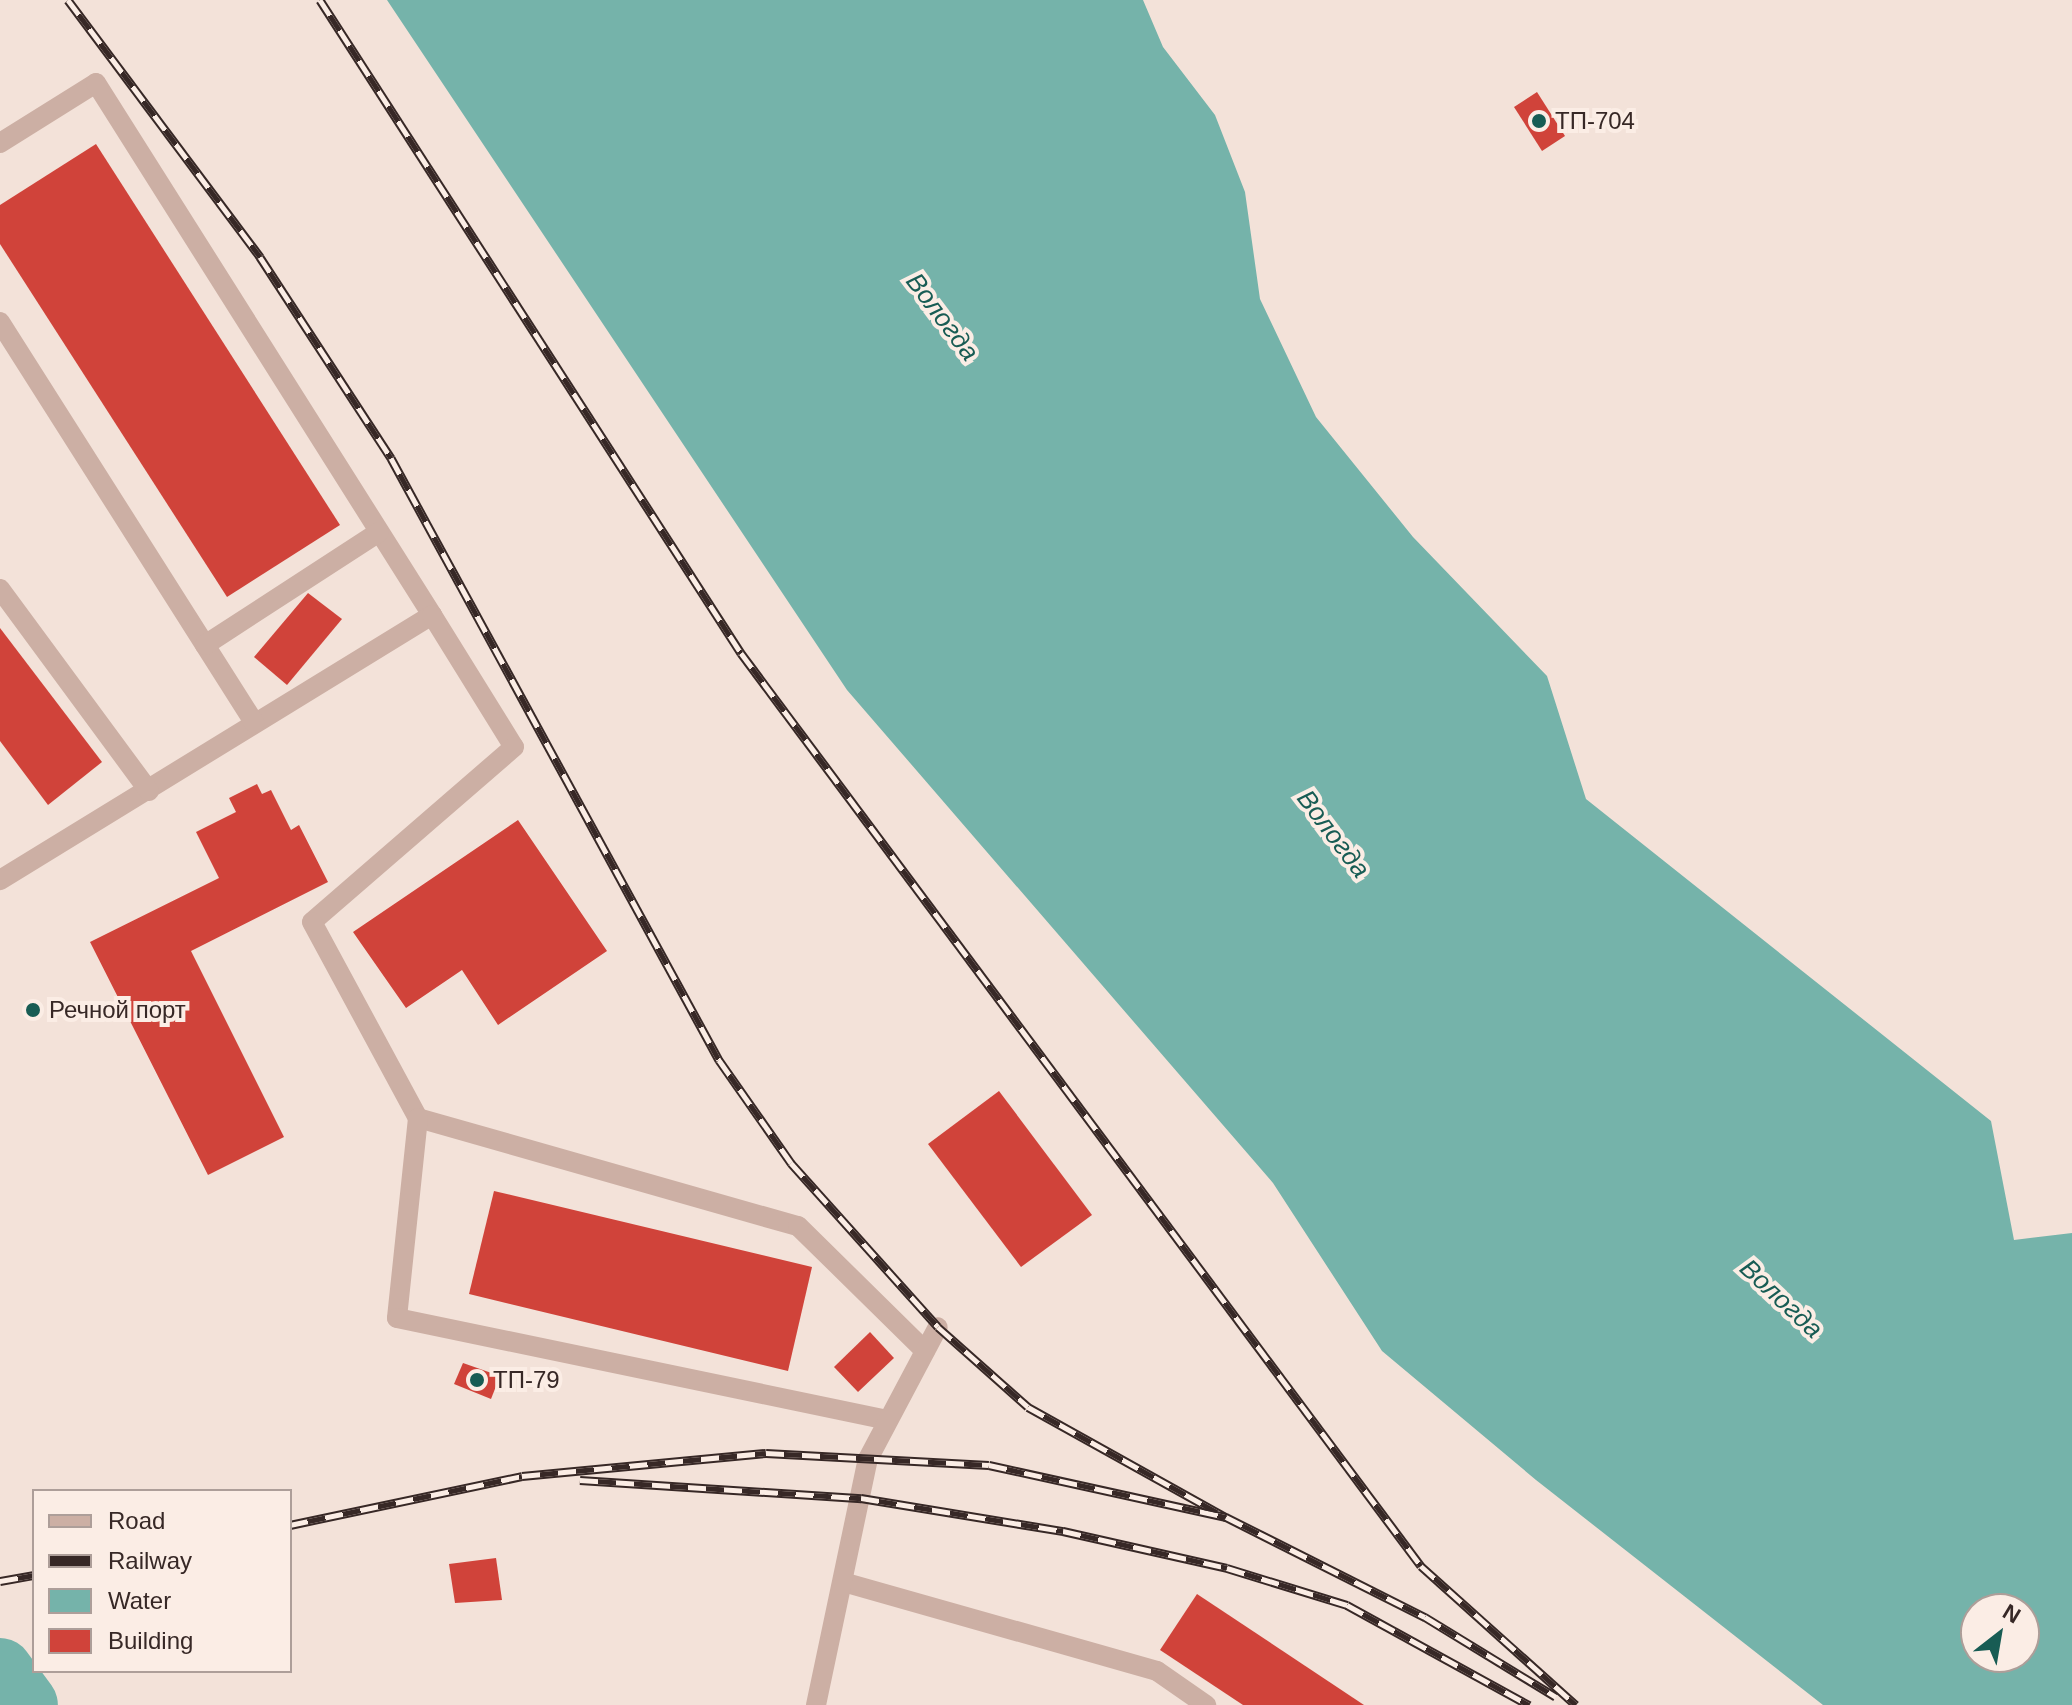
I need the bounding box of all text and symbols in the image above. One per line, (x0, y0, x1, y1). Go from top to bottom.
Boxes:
place label: ТП-704 (1555, 107, 1635, 135)
marker: ТП-704 (1530, 112, 1548, 130)
water label: Вологда (899, 267, 985, 367)
water label: Вологда (1290, 784, 1376, 884)
place label: Речной порт (49, 996, 186, 1024)
marker: Речной порт (24, 1001, 42, 1019)
water label: Вологда (1733, 1253, 1829, 1345)
place label: ТП-79 (493, 1366, 560, 1394)
marker: ТП-79 (468, 1371, 486, 1389)
legend (32, 1489, 292, 1673)
text: Road (108, 1507, 165, 1534)
text: Railway (108, 1547, 192, 1574)
text: Water (108, 1587, 171, 1614)
north arrow (1960, 1593, 2040, 1673)
text: N (1998, 1599, 2025, 1629)
text: Building (108, 1627, 193, 1654)

